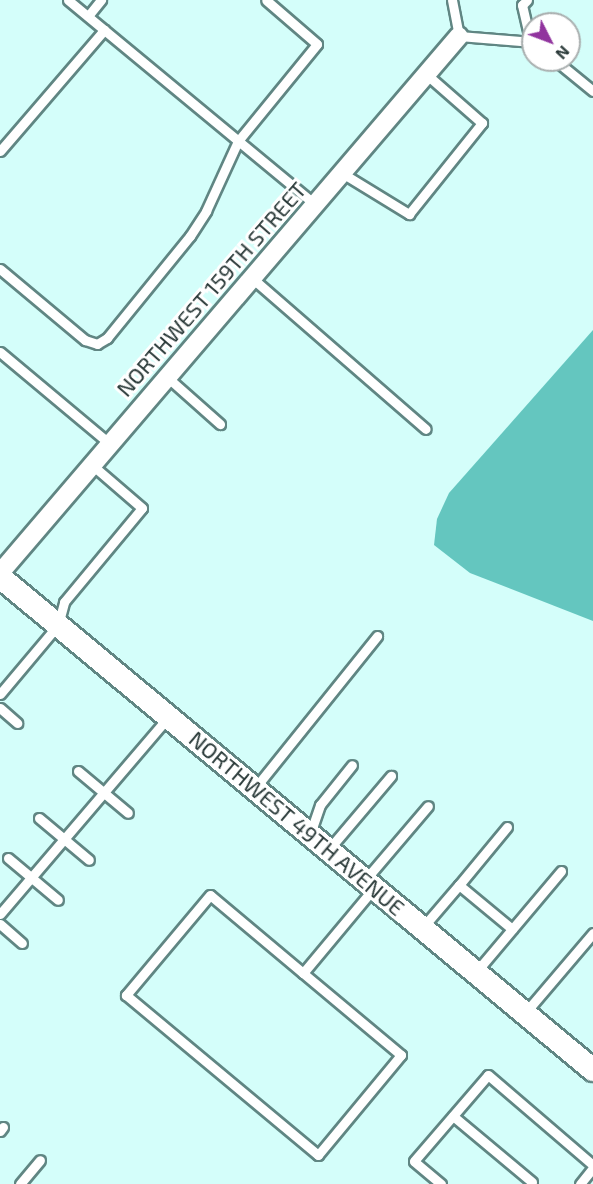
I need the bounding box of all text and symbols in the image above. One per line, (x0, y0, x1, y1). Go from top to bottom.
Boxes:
north arrow (521, 12, 581, 72)
text: N (552, 42, 574, 64)
street label: NORTHWEST 159TH STREET (111, 176, 311, 402)
street label: NORTHWEST 49TH AVENUE (184, 725, 410, 921)

